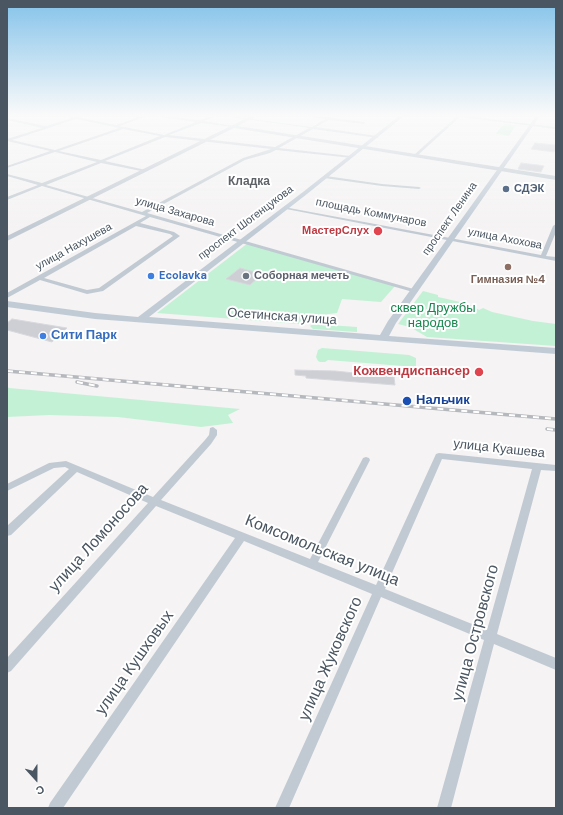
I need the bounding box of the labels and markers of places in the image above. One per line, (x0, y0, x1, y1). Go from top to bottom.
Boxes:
place label: СДЭК (514, 182, 544, 196)
marker: СДЭК (501, 184, 511, 194)
place label: МастерСлух (302, 224, 369, 238)
marker: МастерСлух (372, 225, 384, 237)
marker: Гимназия №4 (503, 262, 513, 272)
place label: Ecolavka (159, 269, 207, 283)
place label: Соборная мечеть (254, 269, 349, 283)
marker: Ecolavka (146, 271, 156, 281)
marker: Соборная мечеть (241, 271, 251, 281)
place label: Гимназия №4 (471, 273, 545, 287)
place label: Сити Парк (51, 328, 117, 344)
marker: Сити Парк (38, 331, 48, 341)
place label: Кожвендиспансер (353, 364, 470, 380)
marker: Кожвендиспансер (473, 366, 485, 378)
place label: Нальчик (416, 393, 470, 409)
marker: Нальчик (401, 395, 413, 407)

